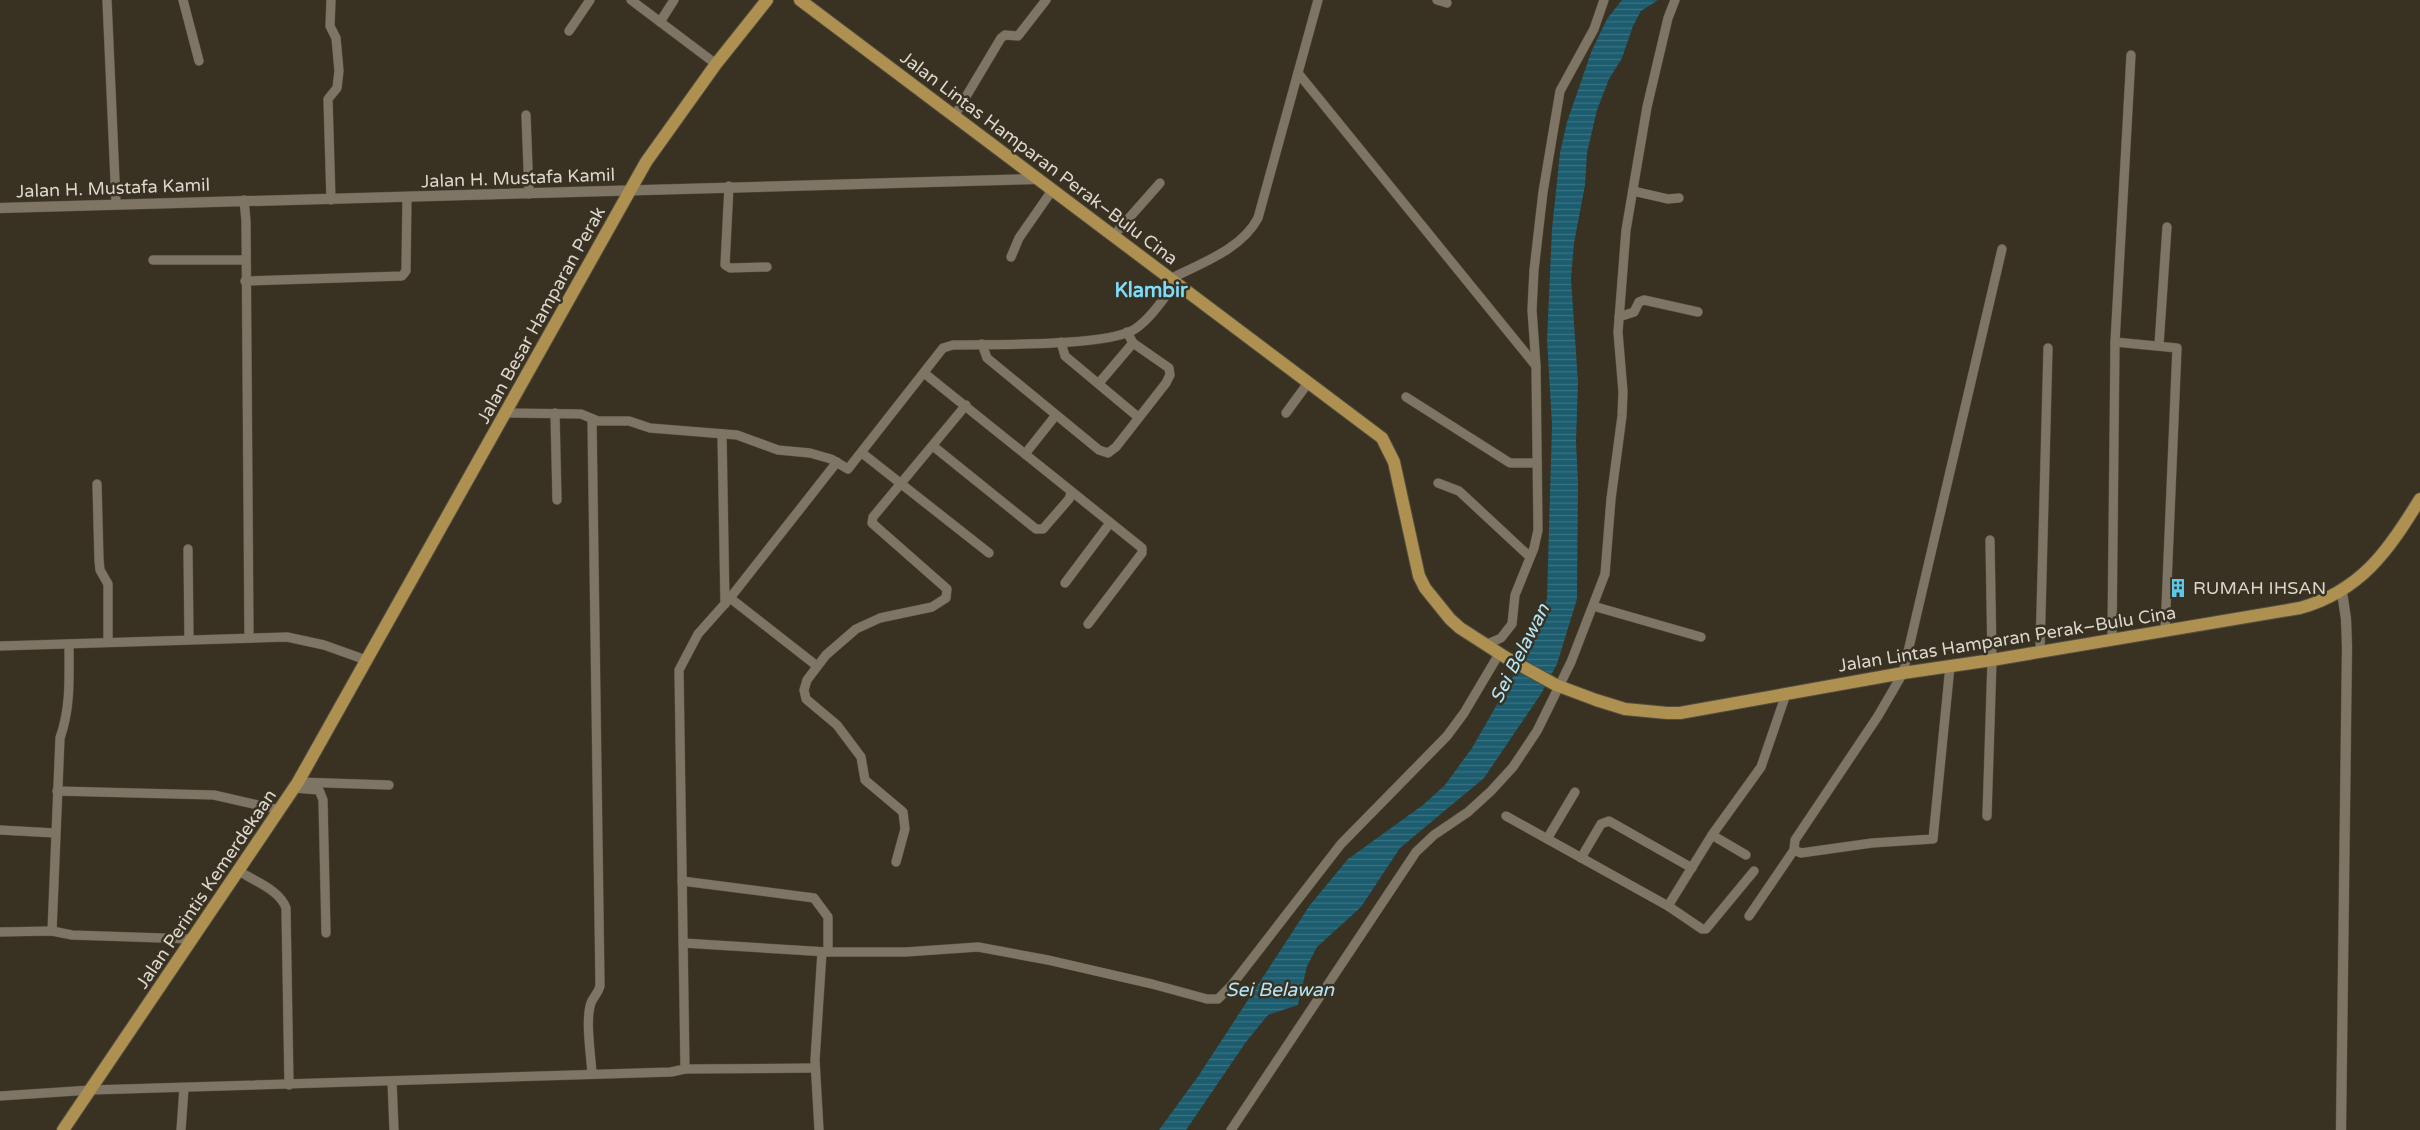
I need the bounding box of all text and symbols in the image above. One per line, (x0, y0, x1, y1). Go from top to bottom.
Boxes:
street label: Jalan Lintas Hamparan Perak–Bulu Cina (896, 46, 1182, 270)
street label: Jalan H. Mustafa Kamil (421, 164, 615, 192)
street label: Jalan H. Mustafa Kamil (16, 174, 210, 202)
street label: Jalan Besar Hamparan Perak (472, 202, 610, 427)
district label: Klambir (1114, 279, 1188, 303)
building icon: RUMAH IHSAN (2167, 577, 2189, 599)
place label: RUMAH IHSAN (2193, 577, 2326, 599)
water label: Sei Belawan (1485, 600, 1554, 707)
street label: Jalan Lintas Hamparan Perak–Bulu Cina (1837, 601, 2177, 677)
street label: Jalan Perintis Kemerdekaan (131, 785, 281, 993)
water label: Sei Belawan (1226, 979, 1335, 1001)

